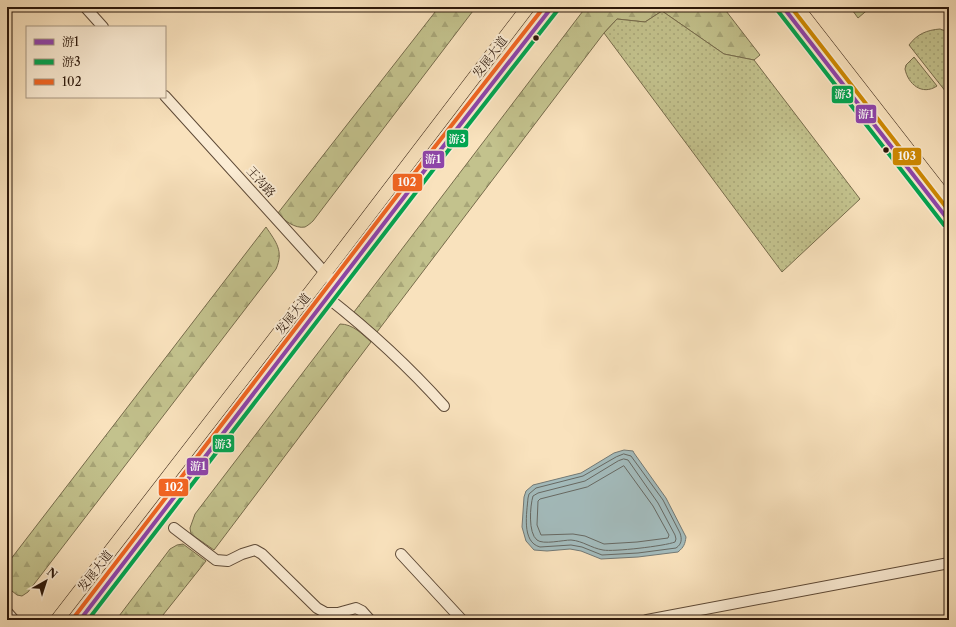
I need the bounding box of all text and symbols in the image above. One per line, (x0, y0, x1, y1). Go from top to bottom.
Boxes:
legend (26, 26, 166, 98)
street label: 发展大道 (469, 33, 510, 80)
unlabelled marker (531, 33, 541, 43)
text: 游1 (62, 34, 79, 49)
text: 游3 (62, 54, 81, 69)
text: 102 (62, 74, 82, 89)
line badge: 游3 (831, 85, 854, 104)
text: 游3 (834, 87, 852, 101)
line badge: 游1 (855, 104, 877, 124)
text: 游1 (858, 107, 874, 121)
line badge: 游3 (446, 129, 469, 148)
text: 游3 (448, 132, 466, 146)
unlabelled marker (881, 145, 891, 155)
line badge: 103 (892, 147, 922, 166)
text: 103 (898, 149, 916, 163)
line badge: 游1 (422, 150, 445, 169)
text: 游1 (425, 152, 441, 166)
street label: 王沟路 (244, 163, 279, 200)
line badge: 102 (392, 173, 423, 192)
text: 102 (398, 175, 417, 189)
street label: 发展大道 (272, 290, 313, 337)
line badge: 游3 (212, 434, 235, 453)
text: 游3 (214, 437, 232, 451)
line badge: 游1 (186, 457, 209, 476)
text: 游1 (190, 459, 206, 473)
line badge: 102 (158, 478, 189, 497)
text: 102 (165, 480, 184, 494)
street label: 发展大道 (74, 547, 115, 594)
north arrow (26, 561, 66, 601)
text: N (44, 565, 61, 582)

